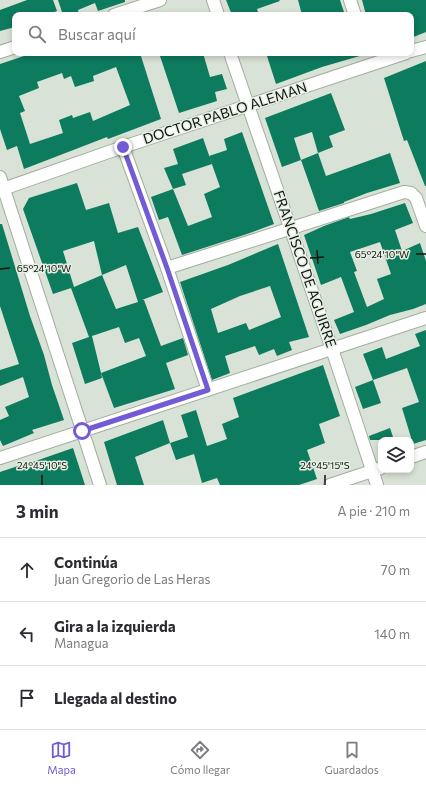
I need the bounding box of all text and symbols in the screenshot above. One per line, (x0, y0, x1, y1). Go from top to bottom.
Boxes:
search box (12, 12, 414, 56)
icon: search (26, 23, 48, 45)
text: Buscar aquí (58, 25, 136, 43)
street label: DOCTOR PABLO ALEMAN (141, 78, 309, 147)
route end (114, 138, 132, 156)
street label: FRANCISCO DE AGUIRRE (271, 188, 340, 350)
text: 65°24'10"W (355, 248, 409, 260)
text: 65°24'10"W (17, 262, 71, 274)
route start (73, 422, 91, 440)
map controls (378, 437, 414, 473)
button: layers (378, 437, 414, 473)
text: 24°45'10"S (17, 459, 67, 471)
text: 24°45'15"S (300, 459, 350, 471)
text: 3 min (16, 501, 59, 522)
text: A pie · 210 m (338, 503, 410, 519)
text: Continúa (54, 553, 118, 571)
icon: ahead (16, 559, 38, 581)
text: 70 m (381, 562, 410, 578)
text: Juan Gregorio de Las Heras (54, 571, 211, 587)
text: Gira a la izquierda (54, 617, 176, 635)
icon: left (16, 623, 38, 645)
text: 140 m (374, 626, 410, 642)
text: Managua (54, 635, 108, 651)
icon: arrive (16, 687, 38, 709)
text: Llegada al destino (54, 689, 177, 707)
tab: Mapa (47, 739, 76, 776)
tab: Cómo llegar (170, 739, 230, 776)
tab: Guardados (325, 739, 379, 776)

